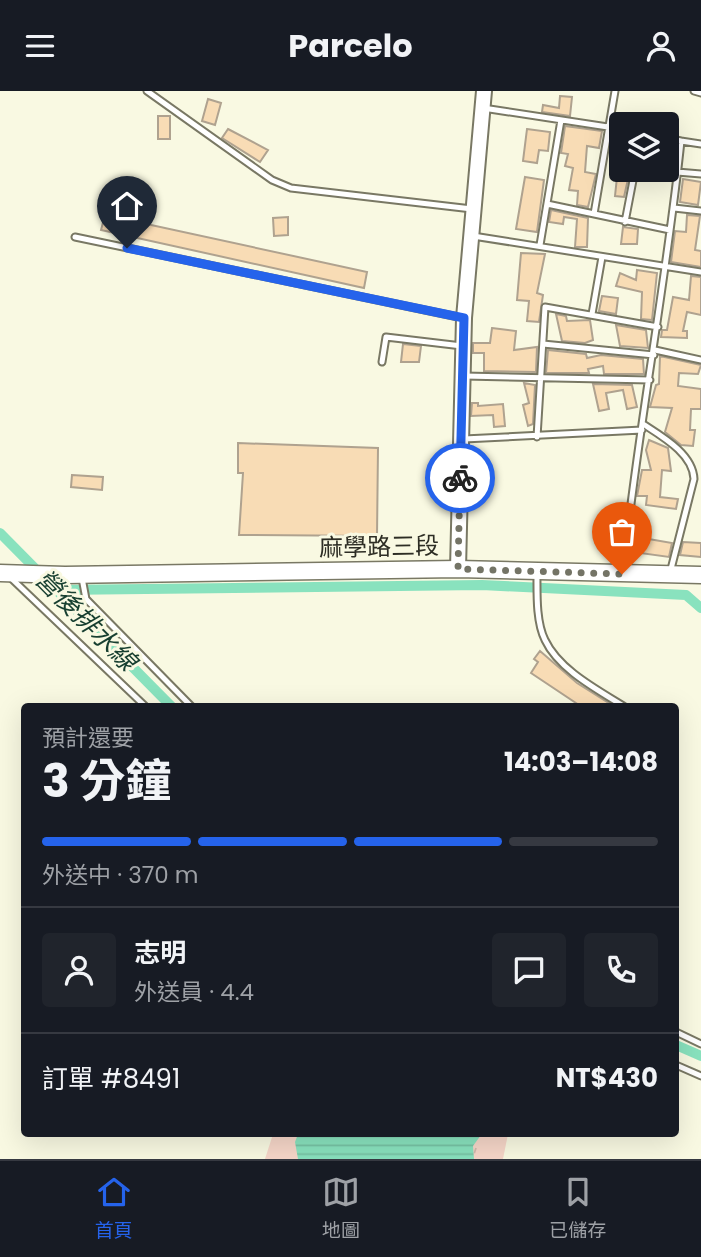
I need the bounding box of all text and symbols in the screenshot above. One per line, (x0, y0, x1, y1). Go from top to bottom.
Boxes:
text: Parcelo (288, 23, 413, 68)
icon: menu (21, 27, 59, 65)
icon: person (642, 27, 680, 65)
map controls (609, 112, 679, 182)
button: layers (609, 112, 679, 182)
pin (97, 176, 157, 248)
icon: home (108, 187, 146, 225)
courier (425, 443, 495, 513)
icon: bike (441, 459, 479, 497)
pin (592, 502, 652, 574)
icon: bag (603, 513, 641, 551)
street label: 麻學路三段 (319, 529, 439, 564)
water label: 營後排水線 (27, 561, 147, 681)
text: 預計還要 (42, 722, 134, 754)
text: 14:03–14:08 (504, 744, 658, 780)
text: 3 分鐘 (42, 749, 172, 813)
text: 外送中 · 370 m (42, 859, 199, 891)
button: person (42, 933, 116, 1007)
button: chat (492, 933, 566, 1007)
button: phone (584, 933, 658, 1007)
text: 志明 (134, 935, 186, 971)
text: 外送員 · 4.4 (134, 976, 254, 1008)
text: NT$430 (556, 1060, 658, 1096)
text: 訂單 #8491 (42, 1061, 180, 1097)
tab: 首頁 (95, 1173, 133, 1245)
tab: 地圖 (322, 1173, 360, 1245)
tab: 已儲存 (549, 1173, 606, 1245)

